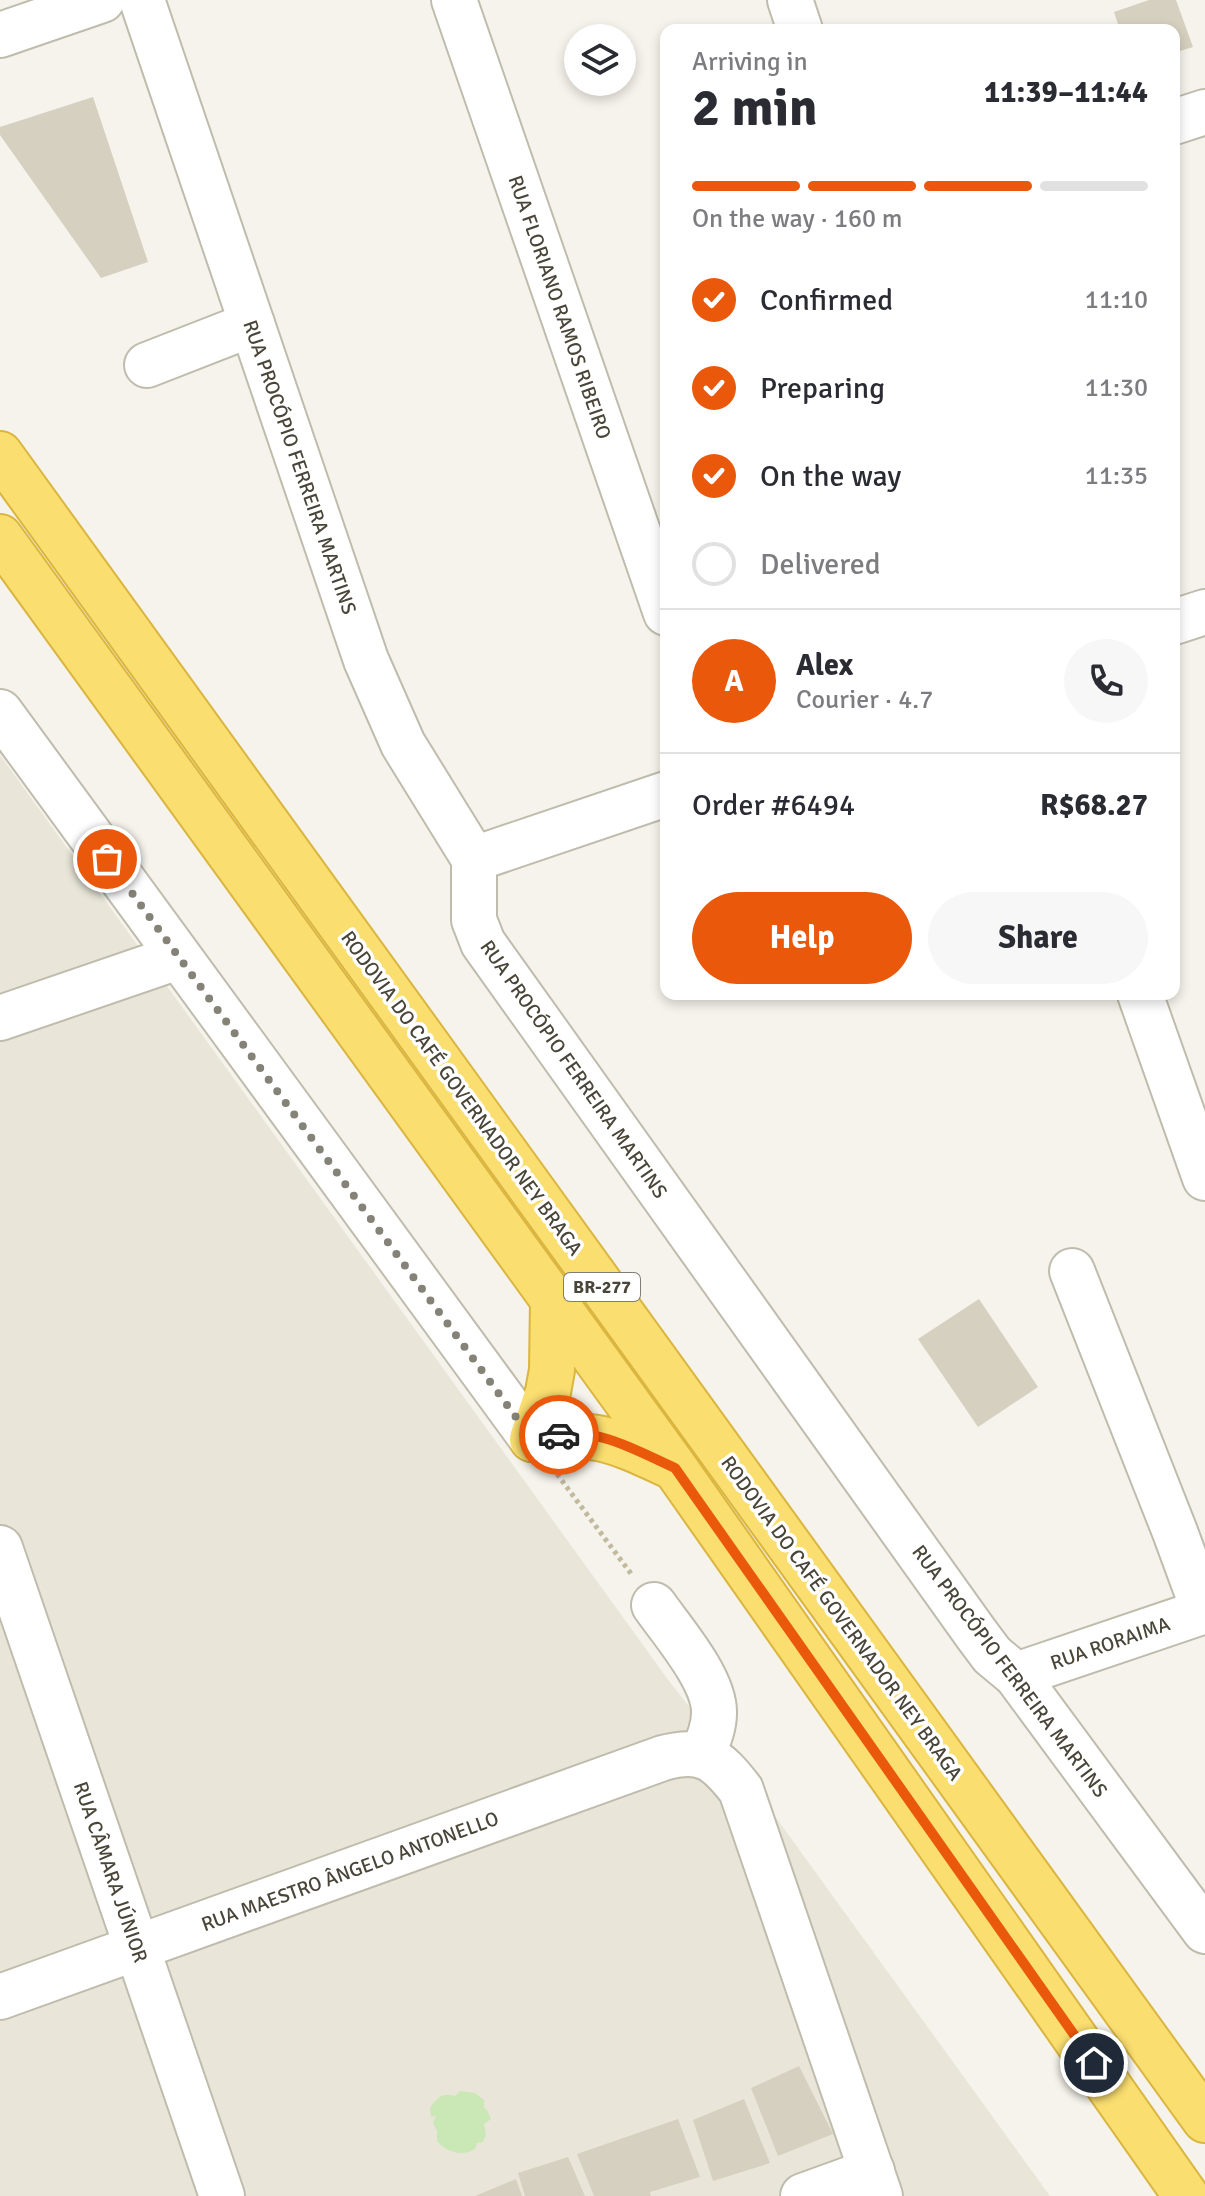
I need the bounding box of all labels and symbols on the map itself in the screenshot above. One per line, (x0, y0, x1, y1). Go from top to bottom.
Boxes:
street label: RUA FLORIANO RAMOS RIBEIRO (503, 172, 616, 442)
street label: RUA PROCÓPIO FERREIRA MARTINS (237, 317, 362, 618)
pin (73, 825, 141, 893)
street label: RODOVIA DO CAFÉ GOVERNADOR NEY BRAGA (335, 926, 588, 1260)
street label: RUA PROCÓPIO FERREIRA MARTINS (475, 935, 673, 1203)
road number: BR-277 (564, 1273, 640, 1301)
courier (519, 1395, 599, 1475)
street label: RODOVIA DO CAFÉ GOVERNADOR NEY BRAGA (715, 1451, 968, 1785)
street label: RUA PROCÓPIO FERREIRA MARTINS (906, 1540, 1113, 1802)
street label: RUA RORAIMA (1047, 1611, 1173, 1676)
street label: RUA CÂMARA JÚNIOR (68, 1778, 153, 1966)
street label: RUA MAESTRO ÂNGELO ANTONELLO (198, 1806, 502, 1937)
pin (1060, 2029, 1128, 2097)

